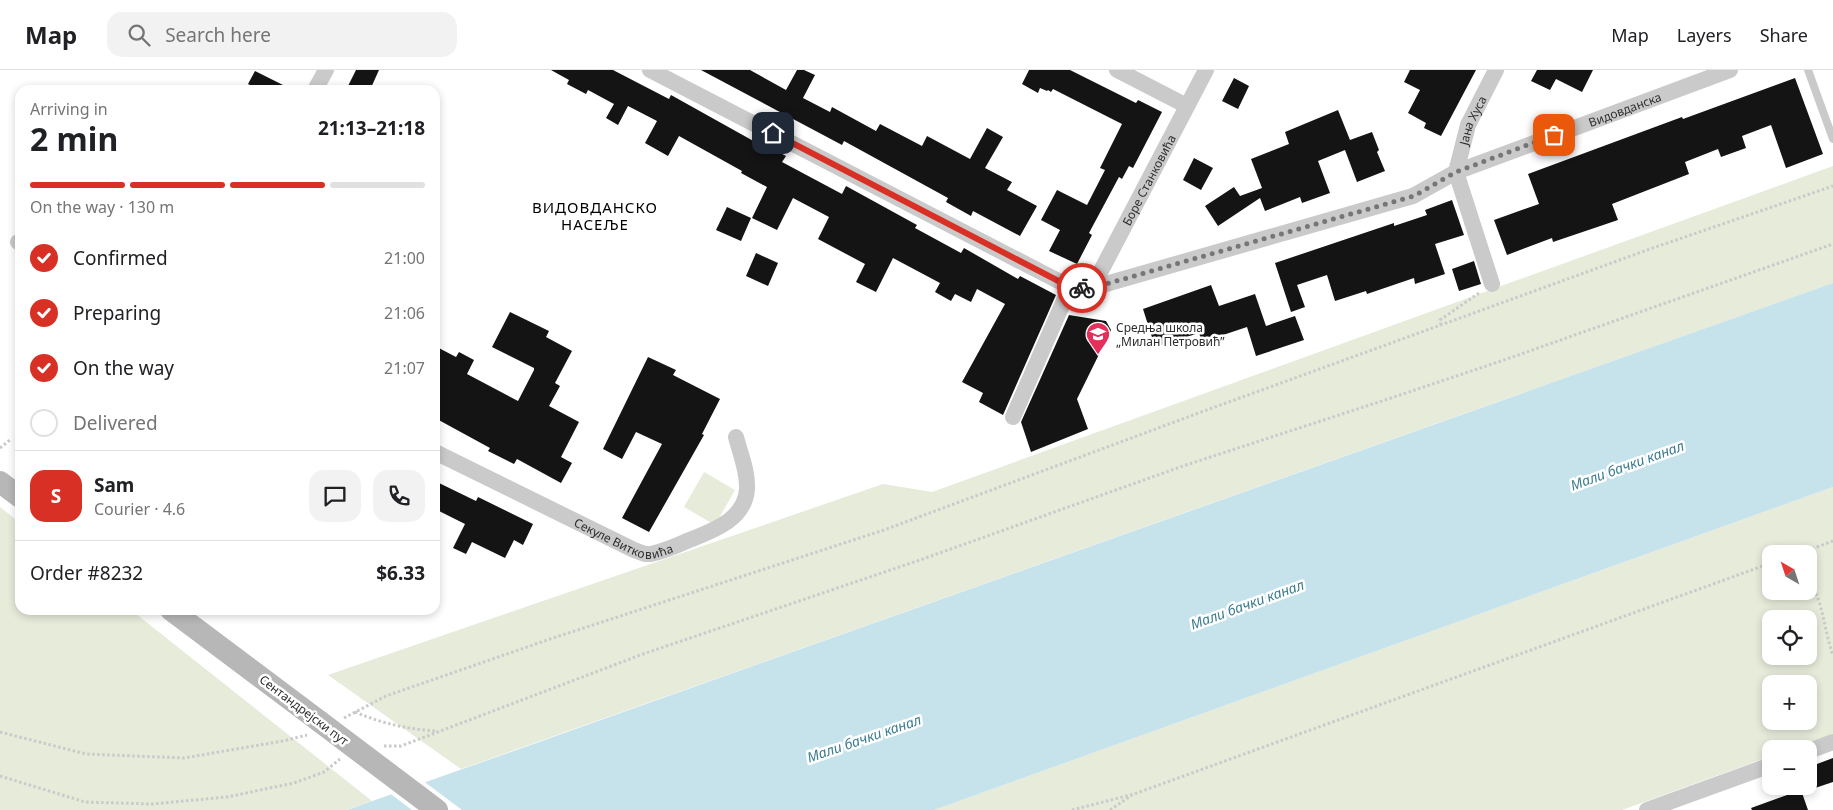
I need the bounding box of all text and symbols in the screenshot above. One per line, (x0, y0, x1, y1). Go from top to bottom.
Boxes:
search box (107, 12, 457, 57)
text: Map (25, 18, 77, 51)
icon: search (125, 21, 153, 49)
text: Search here (165, 22, 271, 48)
text: Map (1611, 23, 1649, 47)
text: Layers (1677, 23, 1732, 47)
text: Share (1760, 23, 1808, 47)
street label: Видовданска (1586, 88, 1664, 131)
street label: Јана Хуса (1454, 93, 1490, 148)
text: Arriving in (30, 98, 108, 120)
pin (752, 112, 794, 154)
pin (1533, 114, 1575, 156)
text: 21:13–21:18 (318, 115, 425, 141)
text: 2 min (30, 117, 118, 160)
icon: home (759, 119, 787, 147)
icon: bag (1540, 121, 1568, 149)
street label: Боре Станковића (1118, 131, 1179, 228)
text: On the way · 130 m (30, 196, 174, 218)
district label: ВИДОВДАНСКО НАСЕЉЕ (532, 197, 658, 234)
icon: check (30, 244, 58, 272)
text: Confirmed (73, 245, 168, 271)
text: 21:00 (384, 247, 425, 269)
courier (1057, 263, 1107, 313)
icon: bike (1068, 274, 1096, 302)
icon: check (30, 299, 58, 327)
text: Preparing (73, 300, 161, 326)
text: 21:06 (384, 302, 425, 324)
place label: Средња школа „Милан Петровић” (1116, 319, 1225, 350)
school or university icon: Средња школа „Милан Петровић” (1085, 321, 1111, 355)
icon: check (30, 354, 58, 382)
text: On the way (73, 355, 174, 381)
text: 21:07 (384, 357, 425, 379)
text: Delivered (73, 410, 158, 436)
water label: Мали бачки канал (1568, 436, 1687, 494)
button: chat (309, 470, 361, 522)
button: phone (373, 470, 425, 522)
text: Sam (94, 472, 134, 498)
text: S (51, 483, 61, 509)
text: Courier · 4.6 (94, 498, 185, 520)
street label: Секуле Витковића (571, 513, 675, 563)
north arrow (1762, 545, 1818, 600)
map controls (1762, 545, 1817, 795)
text: Order #8232 (30, 560, 143, 586)
text: $6.33 (376, 560, 425, 586)
water label: Мали бачки канал (1188, 575, 1307, 633)
button: locate (1762, 610, 1817, 665)
street label: Сентандрејски пут (256, 671, 352, 749)
button: + (1762, 675, 1817, 730)
water label: Мали бачки канал (804, 710, 924, 766)
button: − (1762, 740, 1817, 795)

